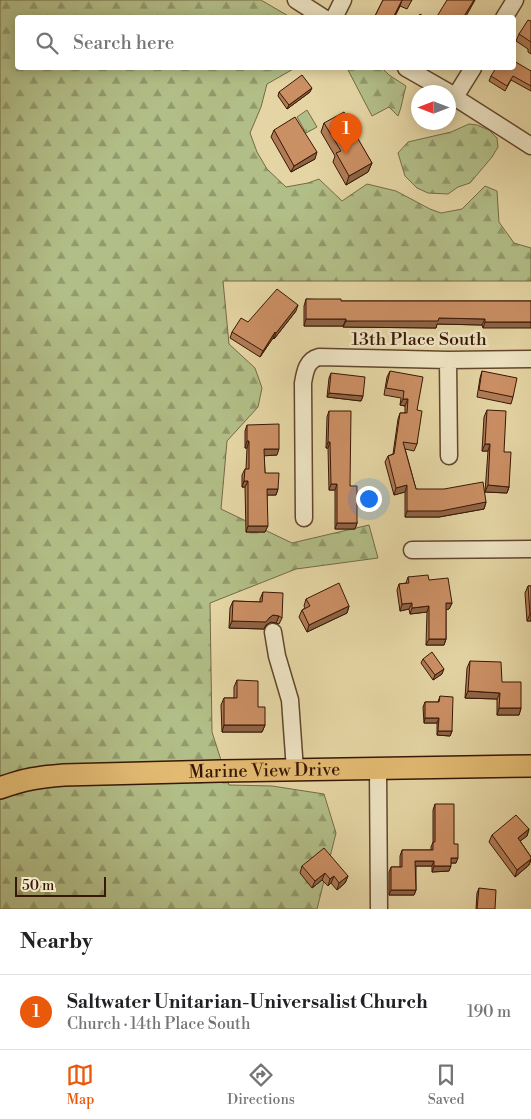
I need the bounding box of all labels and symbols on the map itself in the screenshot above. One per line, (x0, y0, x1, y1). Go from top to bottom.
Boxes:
north arrow (411, 85, 456, 130)
pin: 1 (330, 113, 362, 154)
street label: 13th Place South (351, 328, 487, 351)
your location (356, 486, 382, 512)
street label: Marine View Drive (188, 758, 340, 783)
scale bar (15, 874, 106, 897)

